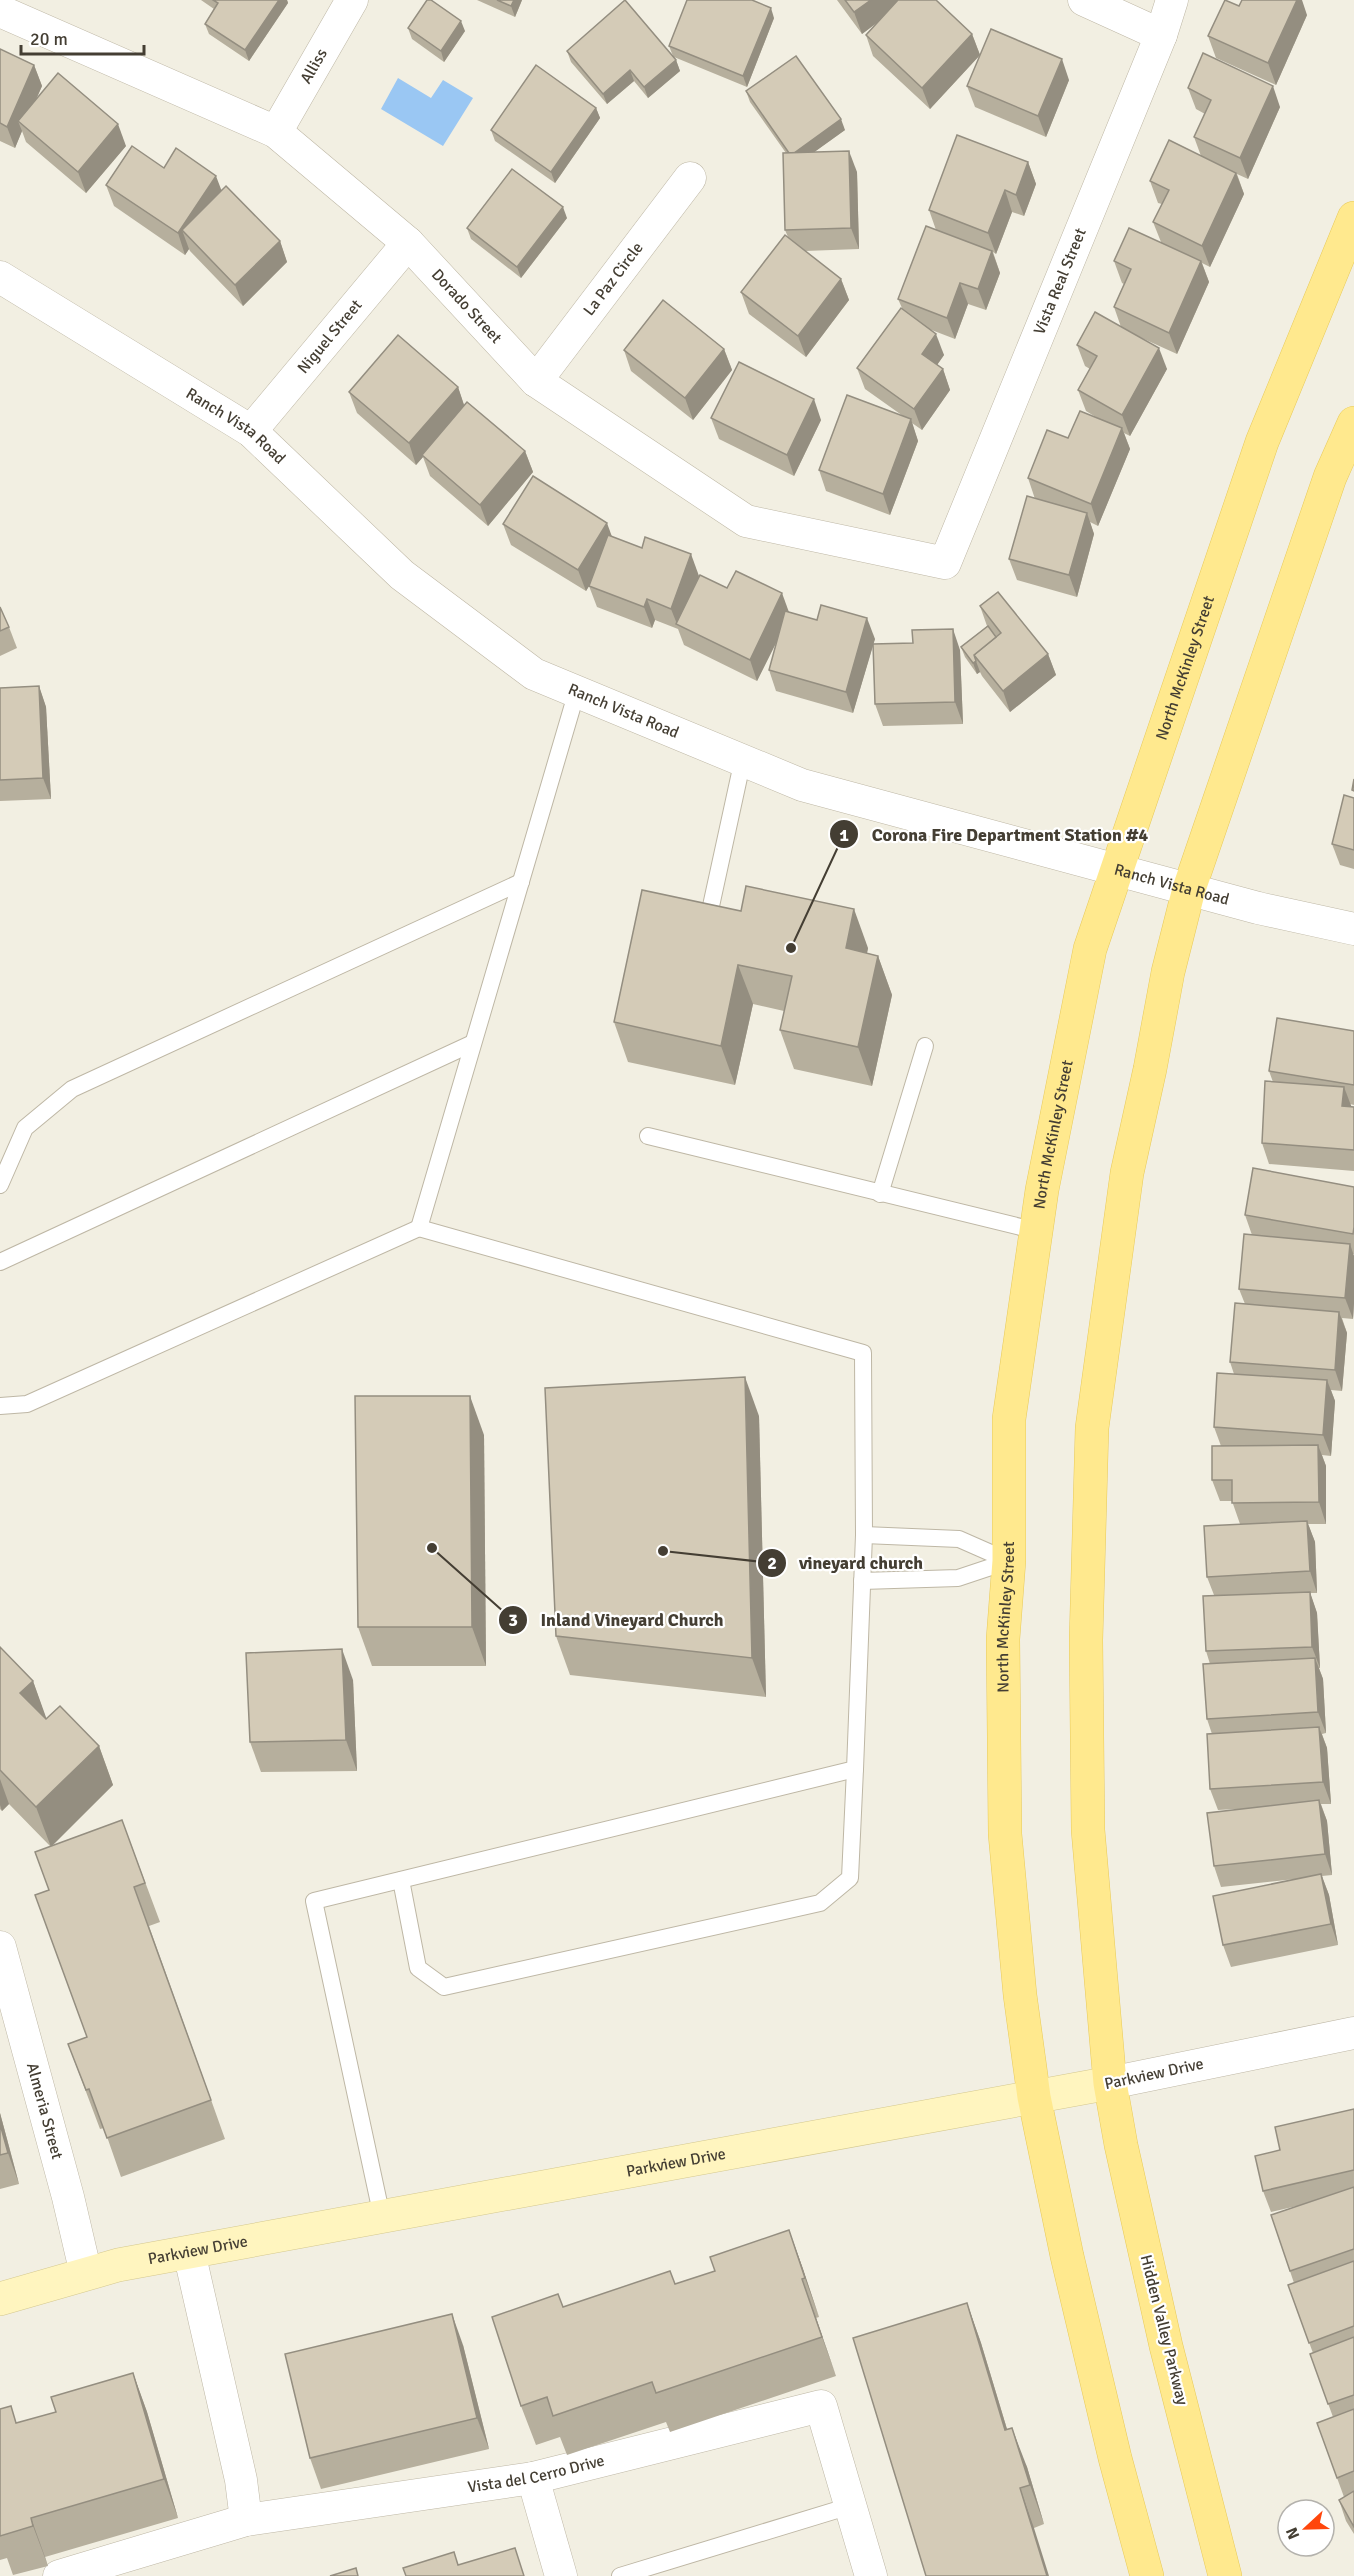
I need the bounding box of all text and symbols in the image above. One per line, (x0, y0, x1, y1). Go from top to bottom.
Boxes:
scale bar (21, 18, 144, 56)
text: 20 m (30, 28, 68, 50)
street label: Alliss (296, 45, 332, 87)
street label: Vista Real Street (1029, 225, 1091, 338)
street label: La Paz Circle (579, 238, 648, 320)
street label: Dorado Street (427, 265, 506, 348)
street label: Niguel Street (293, 295, 367, 378)
street label: Ranch Vista Road (182, 383, 289, 468)
street label: North McKinley Street (1152, 593, 1219, 743)
street label: Ranch Vista Road (565, 679, 682, 743)
callout: Corona Fire Department Station #4 (829, 816, 1160, 852)
text: 1 (839, 824, 849, 846)
text: Corona Fire Department Station #4 (872, 824, 1149, 846)
street label: Ranch Vista Road (1112, 860, 1231, 910)
street label: North McKinley Street (1029, 1058, 1078, 1211)
street label: North McKinley Street (993, 1541, 1019, 1693)
callout: vineyard church (757, 1545, 935, 1581)
text: 2 (767, 1552, 777, 1574)
text: vineyard church (798, 1552, 923, 1574)
callout: Inland Vineyard Church (498, 1602, 736, 1638)
text: 3 (508, 1609, 518, 1631)
text: Inland Vineyard Church (540, 1609, 724, 1631)
street label: Parkview Drive (1103, 2054, 1205, 2094)
street label: Almeria Street (22, 2061, 67, 2162)
street label: Parkview Drive (624, 2144, 727, 2182)
street label: Parkview Drive (146, 2231, 249, 2269)
street label: Hidden Valley Parkway (1136, 2253, 1193, 2408)
street label: Vista del Cerro Drive (466, 2451, 607, 2497)
north arrow (1276, 2498, 1336, 2558)
text: N (1282, 2524, 1304, 2542)

